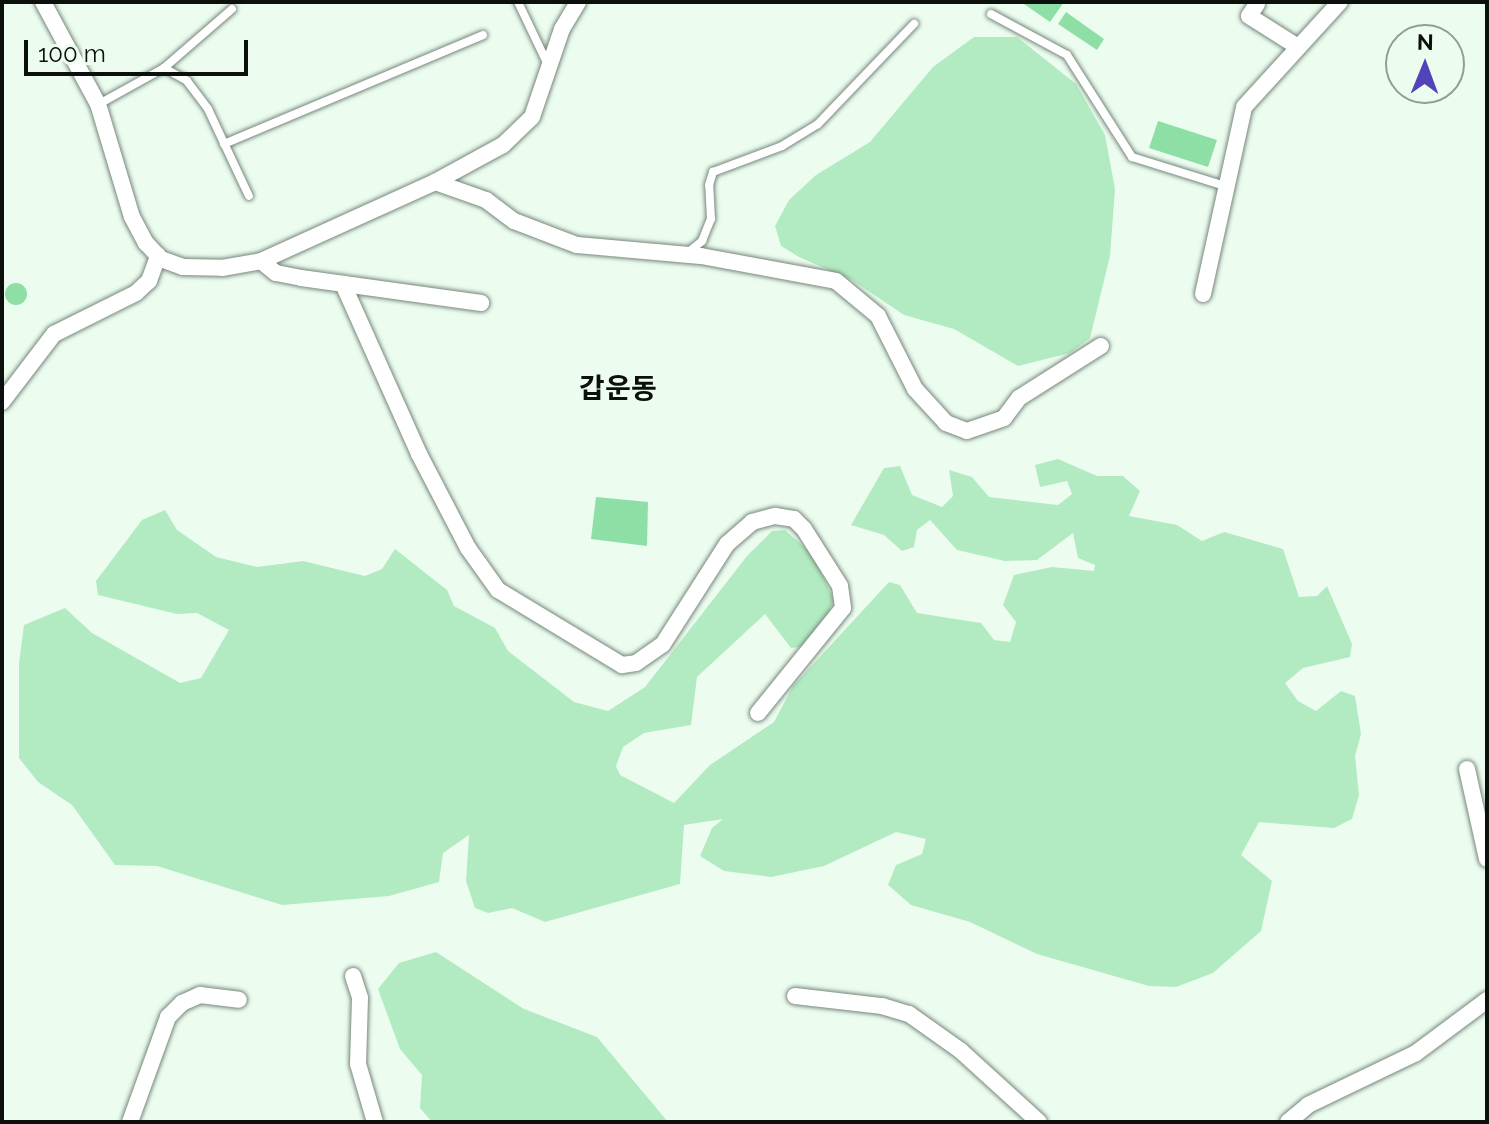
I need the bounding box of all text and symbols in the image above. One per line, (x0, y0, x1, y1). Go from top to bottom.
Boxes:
scale bar (28, 24, 252, 74)
north arrow (1385, 24, 1465, 104)
text: N (1417, 29, 1434, 55)
text: 100 m (38, 39, 106, 68)
district label: 갑운동 (579, 372, 657, 406)

